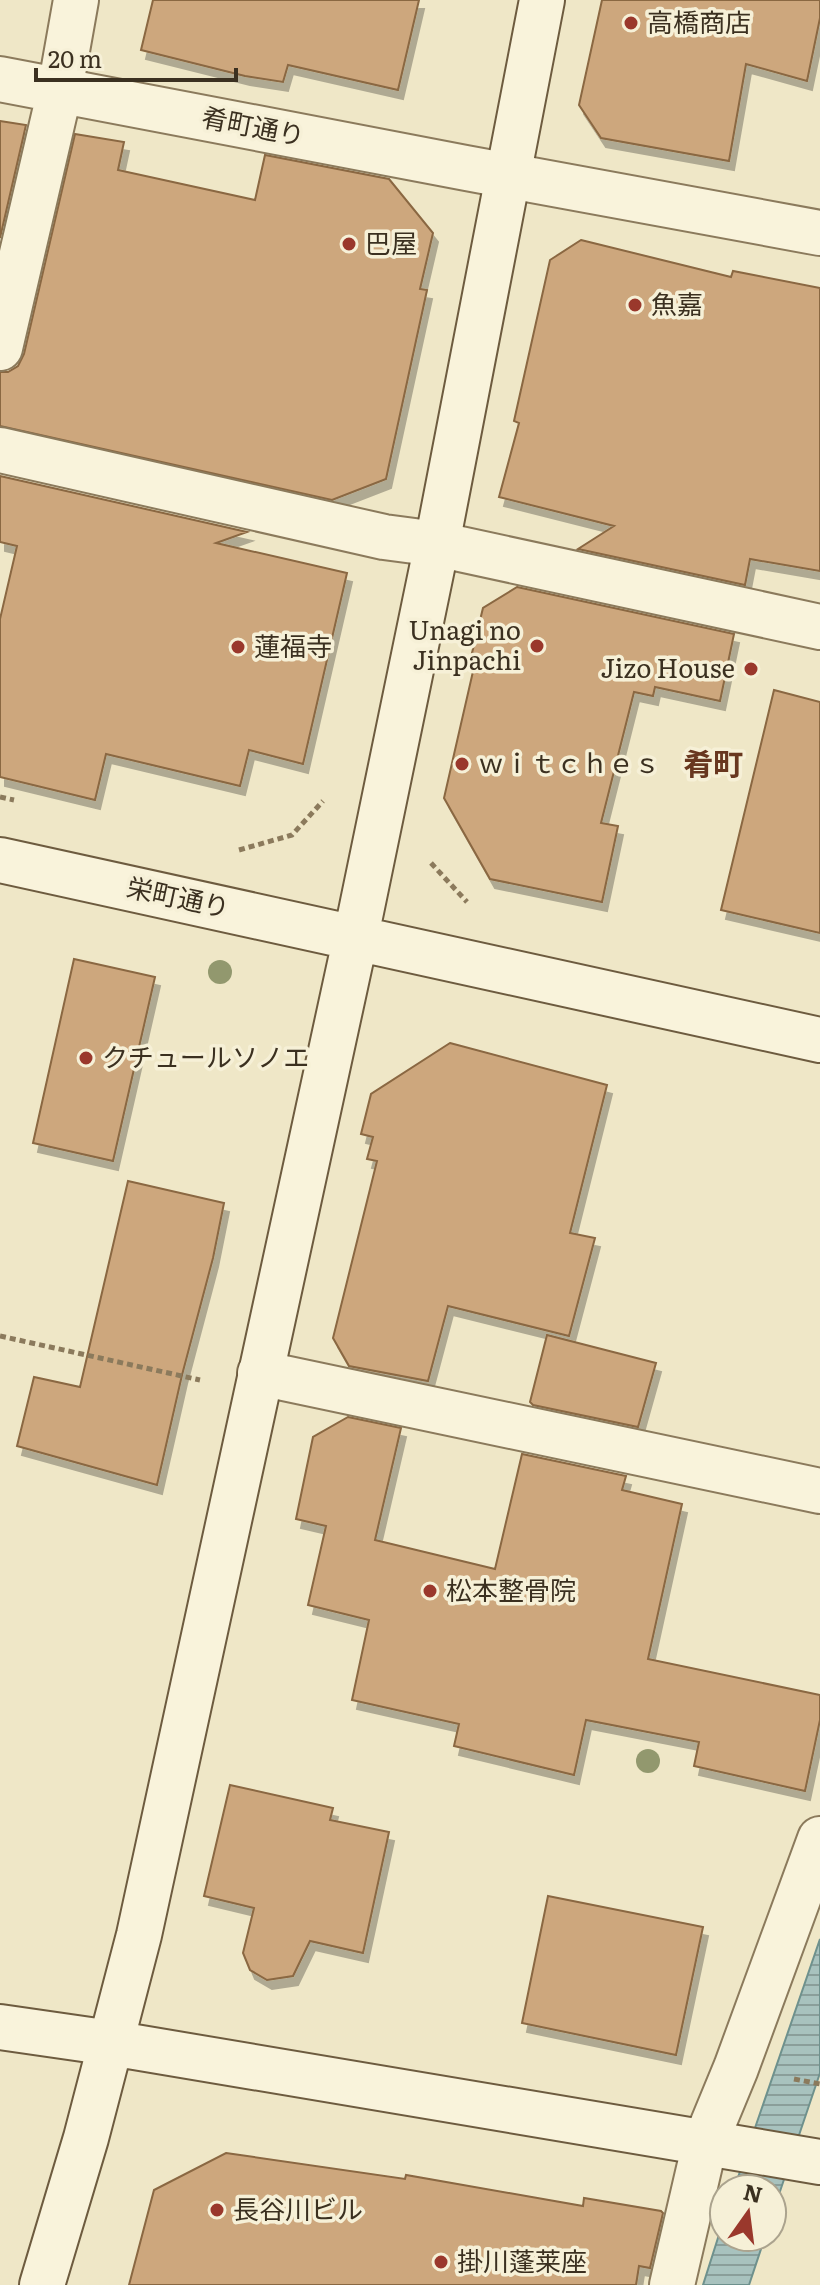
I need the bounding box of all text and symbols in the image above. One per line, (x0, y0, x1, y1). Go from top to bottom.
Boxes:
place label: 高橋商店 (647, 1, 751, 40)
marker: 高橋商店 (622, 14, 640, 32)
scale bar (36, 32, 236, 82)
text: 20 m (48, 40, 102, 75)
street label: 肴町通り (199, 95, 308, 154)
place label: 巴屋 (365, 222, 417, 261)
marker: 巴屋 (340, 235, 358, 253)
place label: 魚嘉 (651, 283, 703, 322)
marker: 魚嘉 (626, 296, 644, 314)
place label: Unagi no Jinpachi (409, 609, 521, 678)
place label: 蓮福寺 (254, 625, 332, 664)
marker: Unagi no Jinpachi (528, 637, 546, 655)
marker: 蓮福寺 (229, 638, 247, 656)
place label: Jizo House (601, 647, 735, 686)
marker: Jizo House (742, 660, 760, 678)
district label: 肴町 (683, 740, 743, 784)
place label: ｗｉｔｃｈｅｓ (478, 742, 660, 781)
marker: ｗｉｔｃｈｅｓ (453, 755, 471, 773)
street label: 栄町通り (124, 866, 233, 925)
place label: クチュールソノエ (102, 1036, 309, 1075)
marker: クチュールソノエ (77, 1049, 95, 1067)
place label: 松本整骨院 (446, 1569, 576, 1608)
marker: 松本整骨院 (421, 1582, 439, 1600)
north arrow (708, 2173, 788, 2253)
text: N (740, 2174, 766, 2210)
place label: 長谷川ビル (233, 2188, 363, 2227)
marker: 長谷川ビル (208, 2201, 226, 2219)
place label: 掛川蓬莱座 (457, 2240, 587, 2279)
marker: 掛川蓬莱座 (432, 2253, 450, 2271)

